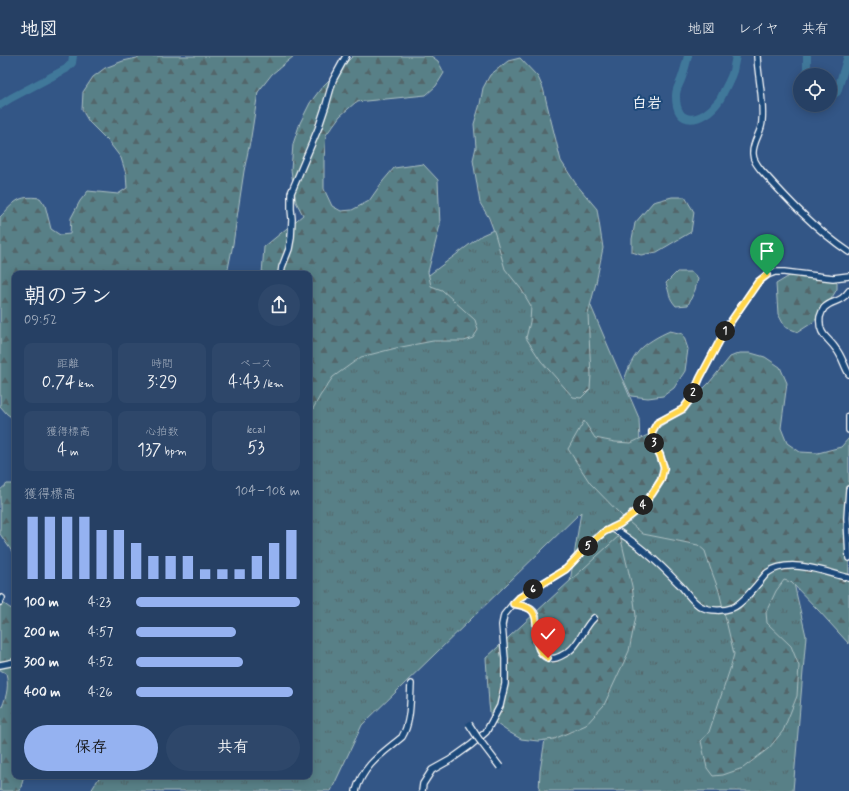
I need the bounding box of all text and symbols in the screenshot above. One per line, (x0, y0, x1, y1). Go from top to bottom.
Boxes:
text: 地図 (20, 17, 58, 42)
text: 地図 (688, 20, 716, 38)
text: レイヤ (738, 20, 779, 38)
text: 共有 (801, 20, 829, 38)
map controls (793, 68, 837, 112)
button: locate (793, 68, 837, 112)
district label: 白岩 (632, 94, 662, 114)
pin (750, 234, 784, 275)
icon: arrive (756, 240, 778, 262)
text: 朝のラン (24, 283, 112, 311)
button: share (258, 284, 300, 326)
text: 09:52 (24, 312, 57, 329)
pin: 1 (715, 321, 735, 341)
text: 1 (723, 324, 727, 338)
text: 距離 (57, 357, 79, 371)
text: 時間 (151, 357, 173, 371)
text: ペース (240, 357, 272, 371)
text: 0.74 (42, 371, 75, 393)
text: 3:29 (147, 371, 177, 393)
text: 4:43 (228, 371, 260, 393)
text: km (75, 377, 94, 391)
text: /km (260, 377, 284, 391)
pin: 2 (683, 383, 703, 403)
text: 2 (690, 386, 696, 400)
text: kcal (247, 423, 265, 437)
text: 獲得標高 (46, 425, 90, 439)
text: 心拍数 (146, 425, 179, 439)
pin: 3 (644, 433, 664, 453)
text: 3 (652, 436, 656, 450)
text: 53 (247, 437, 265, 459)
text: 4 (57, 439, 67, 461)
text: 137 (137, 439, 162, 461)
text: m (67, 445, 79, 459)
text: bpm (162, 445, 187, 459)
text: 104–108 m (235, 483, 300, 500)
text: 獲得標高 (24, 486, 76, 503)
pin: 4 (633, 495, 653, 515)
text: 4 (640, 498, 646, 512)
pin: 5 (578, 536, 598, 556)
text: 5 (585, 539, 591, 553)
pin: 6 (523, 579, 543, 599)
text: 6 (530, 582, 536, 596)
text: 100 m (24, 594, 59, 611)
text: 4:23 (88, 594, 111, 611)
pin (531, 617, 565, 658)
icon: check (537, 623, 559, 645)
text: 200 m (24, 624, 59, 641)
text: 4:57 (88, 624, 113, 641)
text: 300 m (24, 654, 59, 671)
text: 4:52 (88, 654, 114, 671)
text: 400 m (24, 684, 61, 701)
text: 4:26 (88, 684, 113, 701)
button: 保存 (24, 725, 158, 771)
button: 共有 (166, 725, 300, 771)

